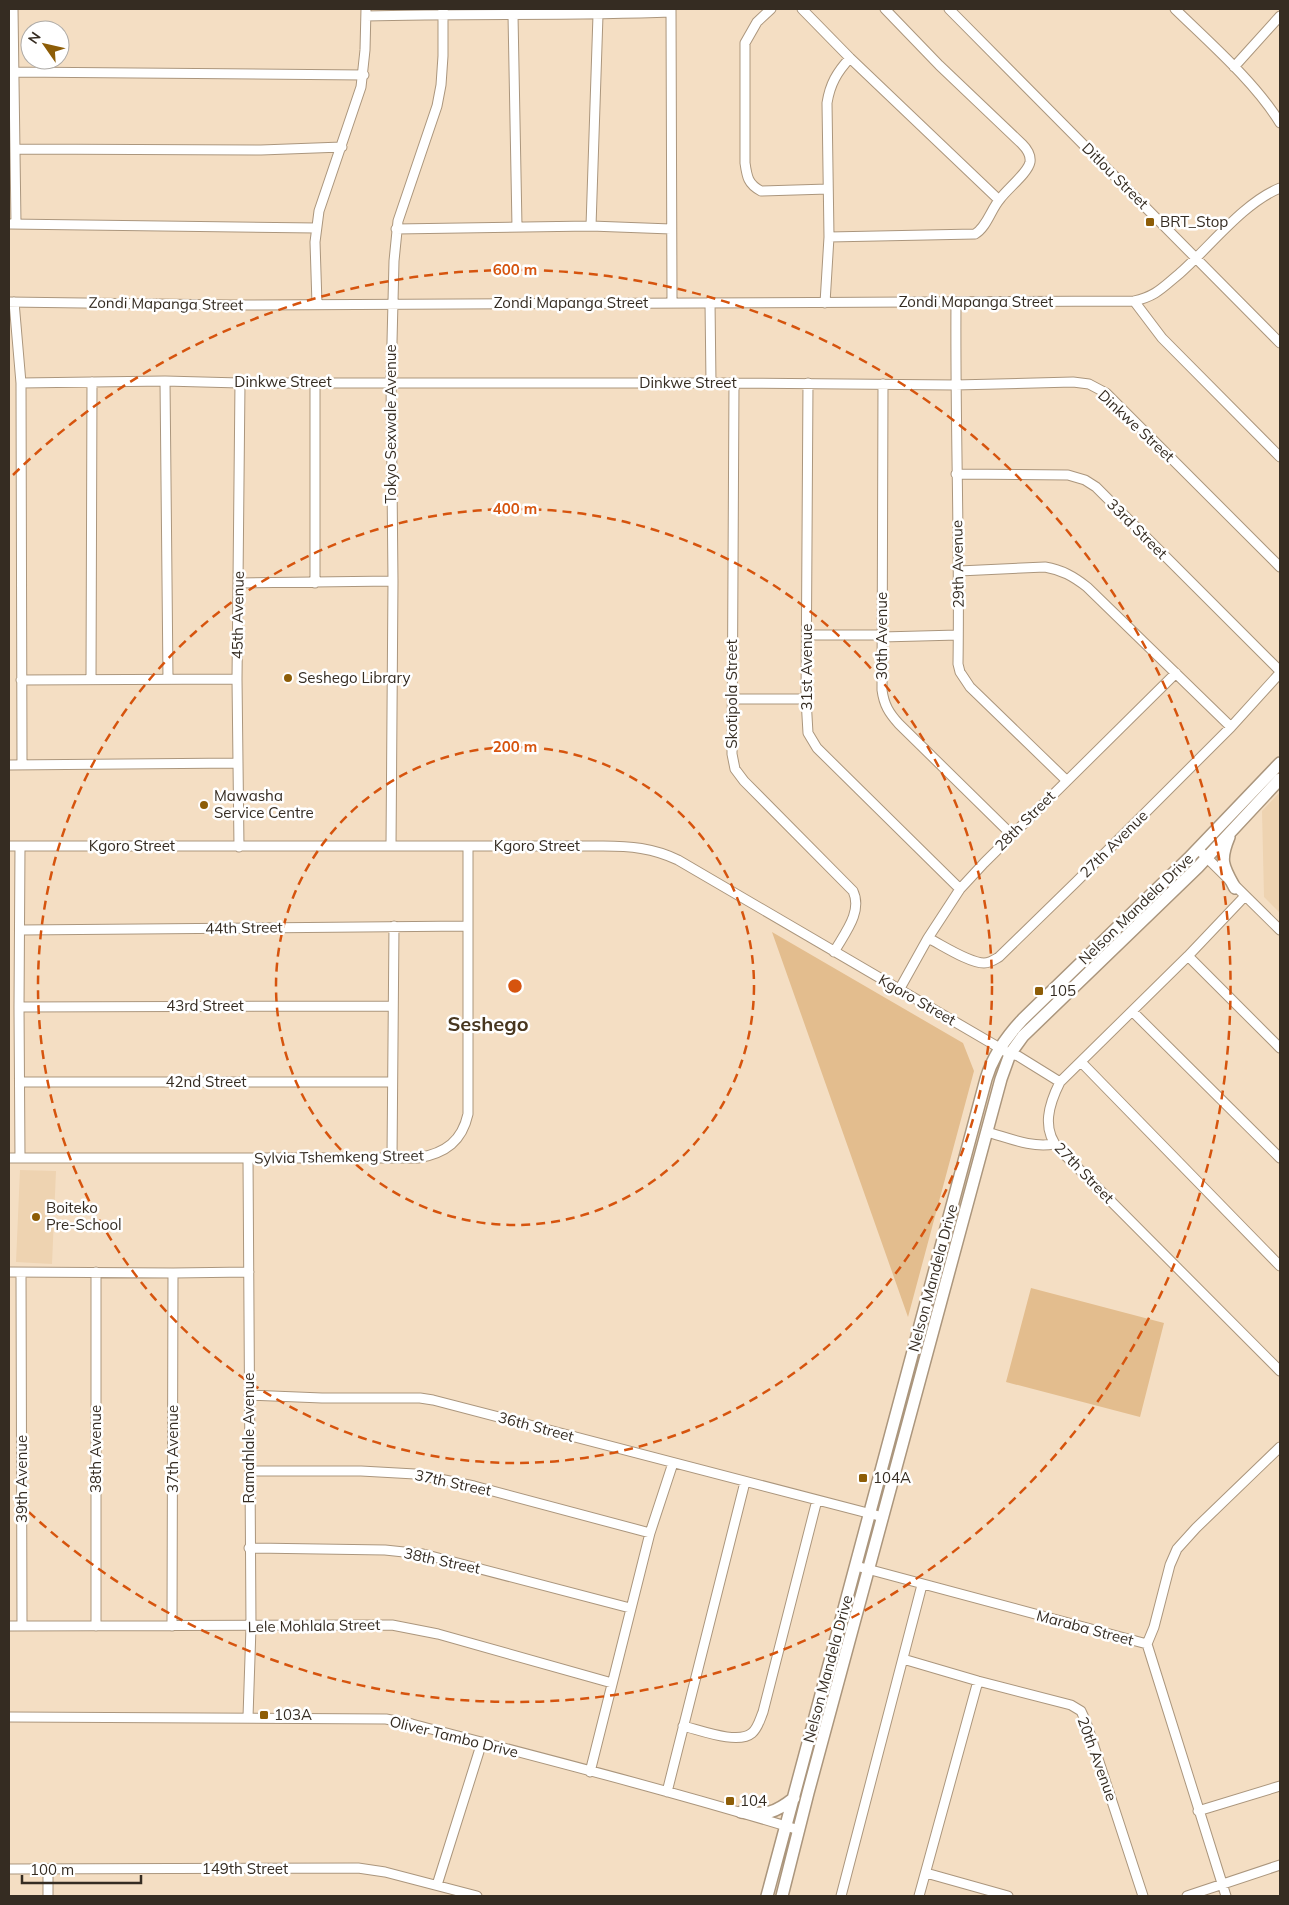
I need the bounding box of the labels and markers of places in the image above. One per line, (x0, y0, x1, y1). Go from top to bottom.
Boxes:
place label: BRT_Stop (1160, 212, 1228, 231)
marker: BRT_Stop (1144, 216, 1156, 228)
place label: Seshego Library (298, 668, 410, 687)
marker: Seshego Library (282, 672, 294, 684)
place label: Mawasha Service Centre (214, 786, 314, 822)
marker: Mawasha Service Centre (198, 799, 210, 811)
centre of rings (506, 977, 524, 995)
place label: 105 (1049, 981, 1076, 1000)
marker: 105 (1033, 985, 1045, 997)
place label: Boiteko Pre-School (46, 1198, 122, 1234)
marker: Boiteko Pre-School (30, 1211, 42, 1223)
place label: 104A (873, 1468, 911, 1487)
marker: 104A (857, 1472, 869, 1484)
place label: 103A (274, 1705, 312, 1724)
marker: 103A (258, 1709, 270, 1721)
place label: 104 (740, 1791, 767, 1810)
marker: 104 (724, 1795, 736, 1807)

